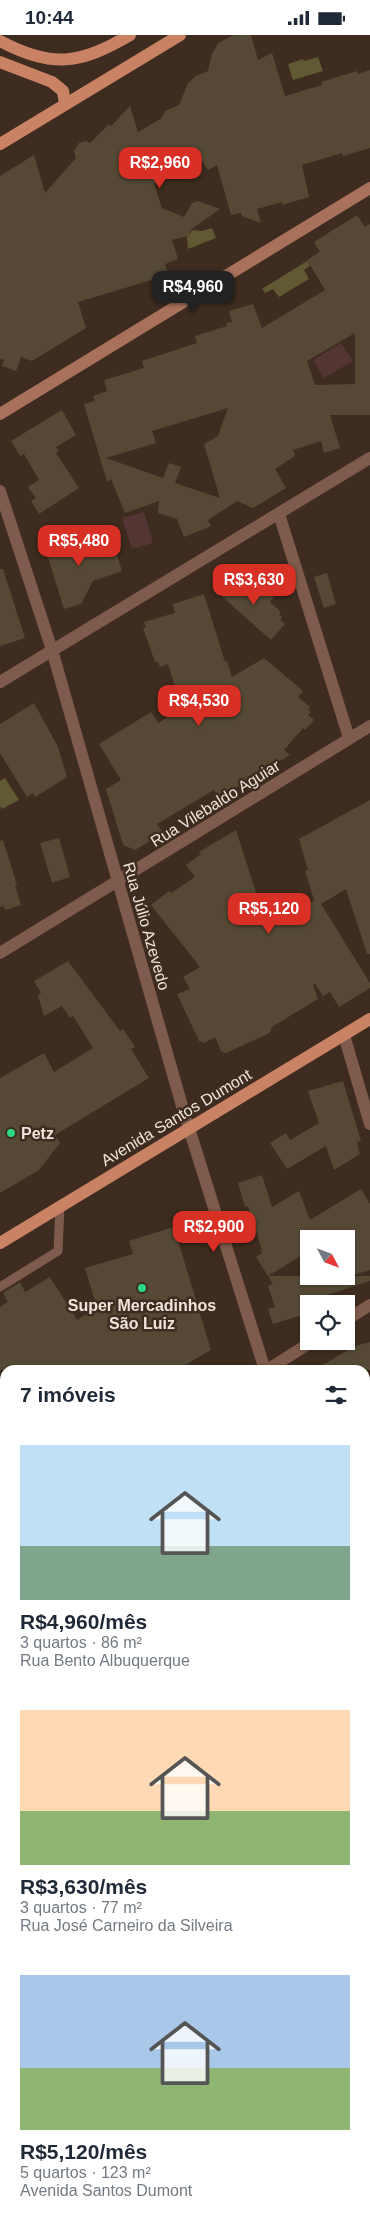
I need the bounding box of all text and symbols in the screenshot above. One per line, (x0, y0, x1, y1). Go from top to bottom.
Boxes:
text: 10:44 (25, 7, 74, 28)
pin: R$2,960 (114, 147, 206, 189)
text: R$2,960 (130, 154, 190, 171)
pin: R$4,960 (147, 271, 239, 313)
text: R$4,960 (163, 278, 223, 295)
pin: R$5,480 (33, 525, 125, 567)
text: R$5,480 (49, 532, 109, 549)
pin: R$3,630 (208, 563, 300, 606)
text: R$3,630 (224, 571, 284, 588)
pin: R$4,530 (153, 685, 245, 727)
text: R$4,530 (169, 692, 229, 709)
street label: Rua Vilebaldo Aguiar (148, 756, 284, 850)
street label: Rua Júlio Azevedo (120, 860, 173, 992)
pin: R$5,120 (223, 893, 315, 935)
text: R$5,120 (239, 900, 299, 917)
street label: Avenida Santos Dumont (98, 1065, 255, 1169)
place label: Petz (21, 1125, 54, 1142)
marker: Petz (5, 1127, 17, 1139)
pin: R$2,900 (168, 1211, 260, 1253)
text: R$2,900 (184, 1218, 244, 1235)
north arrow (300, 1230, 355, 1285)
map controls (300, 1230, 355, 1350)
marker: Super Mercadinhos São Luiz (136, 1282, 148, 1294)
button: locate (300, 1295, 355, 1350)
place label: Super Mercadinhos São Luiz (68, 1297, 216, 1332)
icon: filters (322, 1381, 350, 1409)
text: 7 imóveis (20, 1383, 116, 1406)
icon: home (140, 1478, 230, 1568)
text: R$4,960/mês (20, 1610, 147, 1633)
text: 3 quartos · 86 m² (20, 1634, 142, 1651)
text: Rua Bento Albuquerque (20, 1652, 190, 1669)
icon: home (140, 1743, 230, 1833)
text: R$3,630/mês (20, 1875, 147, 1898)
text: 3 quartos · 77 m² (20, 1899, 142, 1916)
text: Rua José Carneiro da Silveira (20, 1917, 233, 1934)
icon: home (140, 2008, 230, 2098)
text: R$5,120/mês (20, 2140, 147, 2163)
text: 5 quartos · 123 m² (20, 2164, 151, 2181)
text: Avenida Santos Dumont (20, 2182, 192, 2199)

